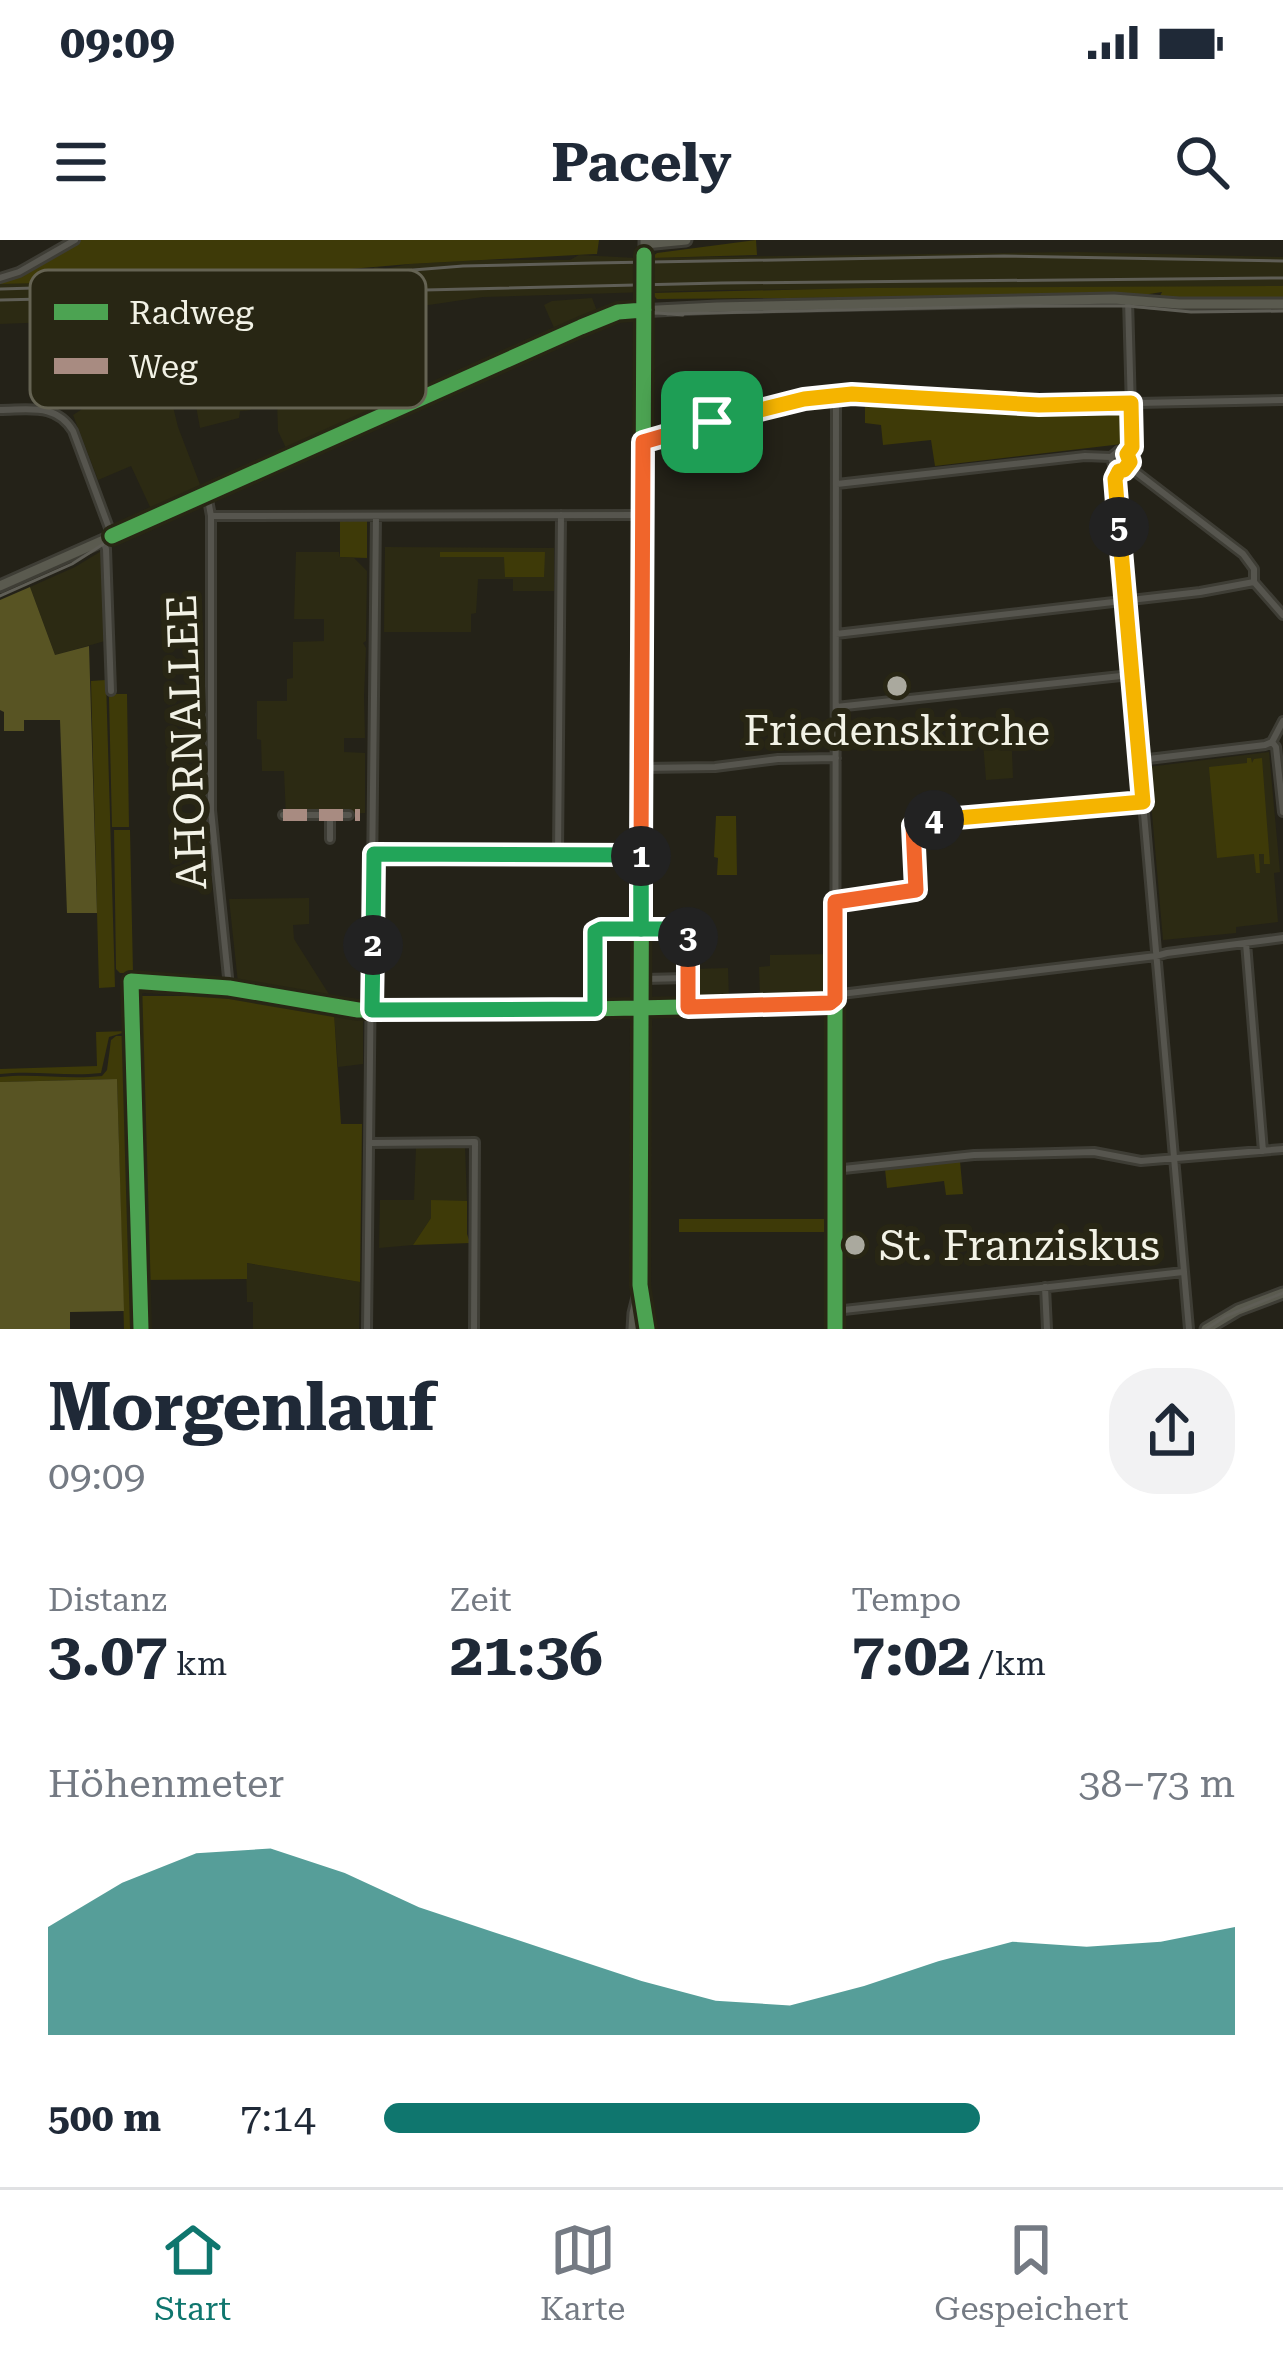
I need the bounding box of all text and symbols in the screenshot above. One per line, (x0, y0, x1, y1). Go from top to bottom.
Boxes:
text: 09:09 (60, 16, 175, 69)
icon: menu (48, 129, 114, 195)
icon: search (1169, 129, 1235, 195)
text: Pacely (551, 131, 732, 194)
legend (30, 270, 426, 408)
text: Radweg (129, 293, 254, 332)
text: Weg (129, 347, 198, 386)
pin (661, 371, 763, 473)
icon: arrive (679, 389, 745, 455)
pin: 5 (1089, 497, 1149, 557)
text: 5 (1110, 507, 1128, 546)
street label: AHORNALLEE (157, 594, 216, 890)
marker: Friedenskirche (884, 673, 910, 699)
place label: Friedenskirche (744, 706, 1050, 755)
pin: 4 (904, 790, 964, 850)
text: 4 (925, 800, 943, 839)
pin: 1 (611, 826, 671, 886)
text: 1 (632, 836, 650, 875)
pin: 3 (658, 907, 718, 967)
pin: 2 (343, 915, 403, 975)
text: 3 (679, 917, 697, 956)
text: 2 (364, 925, 382, 964)
place label: St. Franziskus (879, 1221, 1160, 1270)
marker: St. Franziskus (842, 1232, 868, 1258)
button: share (1109, 1368, 1235, 1494)
text: Morgenlauf (48, 1369, 437, 1446)
text: 09:09 (48, 1453, 145, 1499)
text: Distanz (48, 1580, 167, 1619)
text: Zeit (450, 1580, 511, 1619)
text: Tempo (851, 1580, 961, 1619)
text: 3.07 (48, 1619, 168, 1690)
text: 21:36 (450, 1619, 603, 1690)
text: 7:02 (851, 1619, 971, 1690)
text: km (168, 1644, 227, 1683)
text: /km (971, 1644, 1046, 1683)
text: Höhenmeter (48, 1761, 284, 1807)
text: 38–73 m (1079, 1761, 1235, 1807)
text: 500 m (48, 2095, 161, 2141)
text: 7:14 (240, 2095, 316, 2141)
tab: Start (154, 2217, 231, 2328)
tab: Karte (540, 2217, 625, 2328)
tab: Gespeichert (934, 2217, 1129, 2328)

